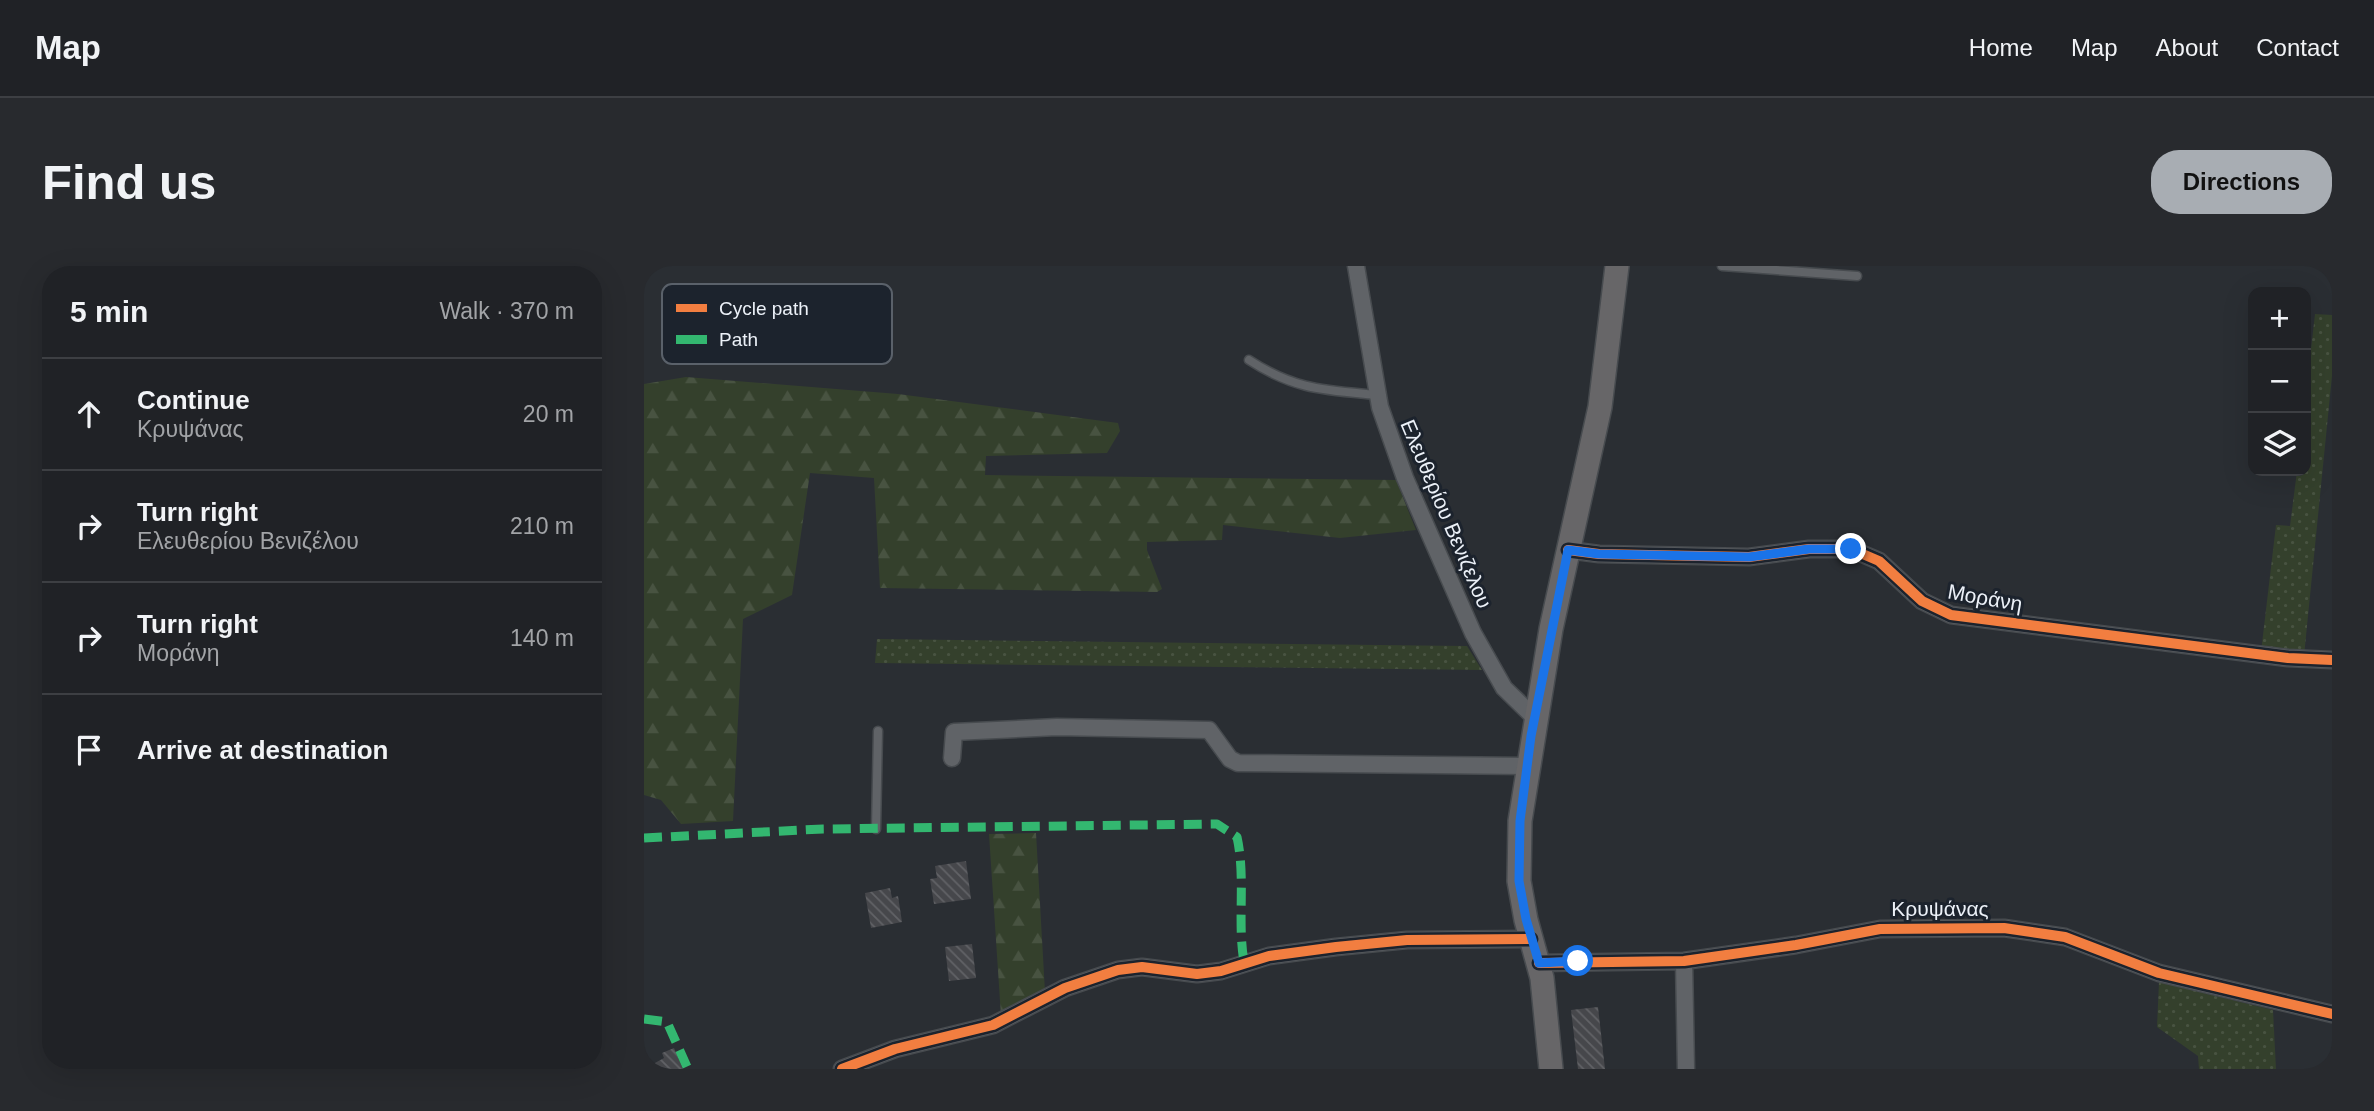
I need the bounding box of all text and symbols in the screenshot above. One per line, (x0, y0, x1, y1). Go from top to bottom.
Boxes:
text: Map (35, 29, 101, 66)
text: Home (1969, 34, 2033, 61)
text: Map (2071, 34, 2118, 61)
text: About (2156, 34, 2218, 61)
text: Contact (2256, 34, 2339, 61)
button: Directions (2151, 150, 2332, 214)
text: Find us (42, 155, 216, 209)
legend (662, 284, 892, 364)
map controls (2248, 287, 2311, 476)
button: + (2248, 287, 2311, 350)
text: 5 min (70, 295, 148, 328)
text: Walk · 370 m (439, 298, 574, 324)
text: Cycle path (719, 298, 809, 319)
text: Path (719, 329, 758, 350)
button: − (2248, 350, 2311, 413)
text: Continue (137, 385, 250, 415)
icon: ahead (70, 395, 108, 433)
text: 20 m (523, 401, 574, 427)
button: layers (2248, 413, 2311, 476)
text: Κρυψάνας (137, 416, 244, 442)
street label: Ελευθερίου Βενιζελου (1396, 416, 1497, 612)
text: Turn right (137, 497, 258, 527)
icon: right (70, 507, 108, 545)
text: 210 m (510, 513, 574, 539)
text: Ελευθερίου Βενιζέλου (137, 528, 359, 554)
route end (1835, 533, 1866, 564)
street label: Μοράνη (1946, 580, 2024, 615)
text: Turn right (137, 609, 258, 639)
icon: right (70, 619, 108, 657)
text: 140 m (510, 625, 574, 651)
text: Μοράνη (137, 640, 220, 666)
icon: arrive (70, 731, 108, 769)
text: Arrive at destination (137, 735, 388, 765)
street label: Κρυψάνας (1891, 897, 1989, 920)
route start (1562, 945, 1593, 976)

